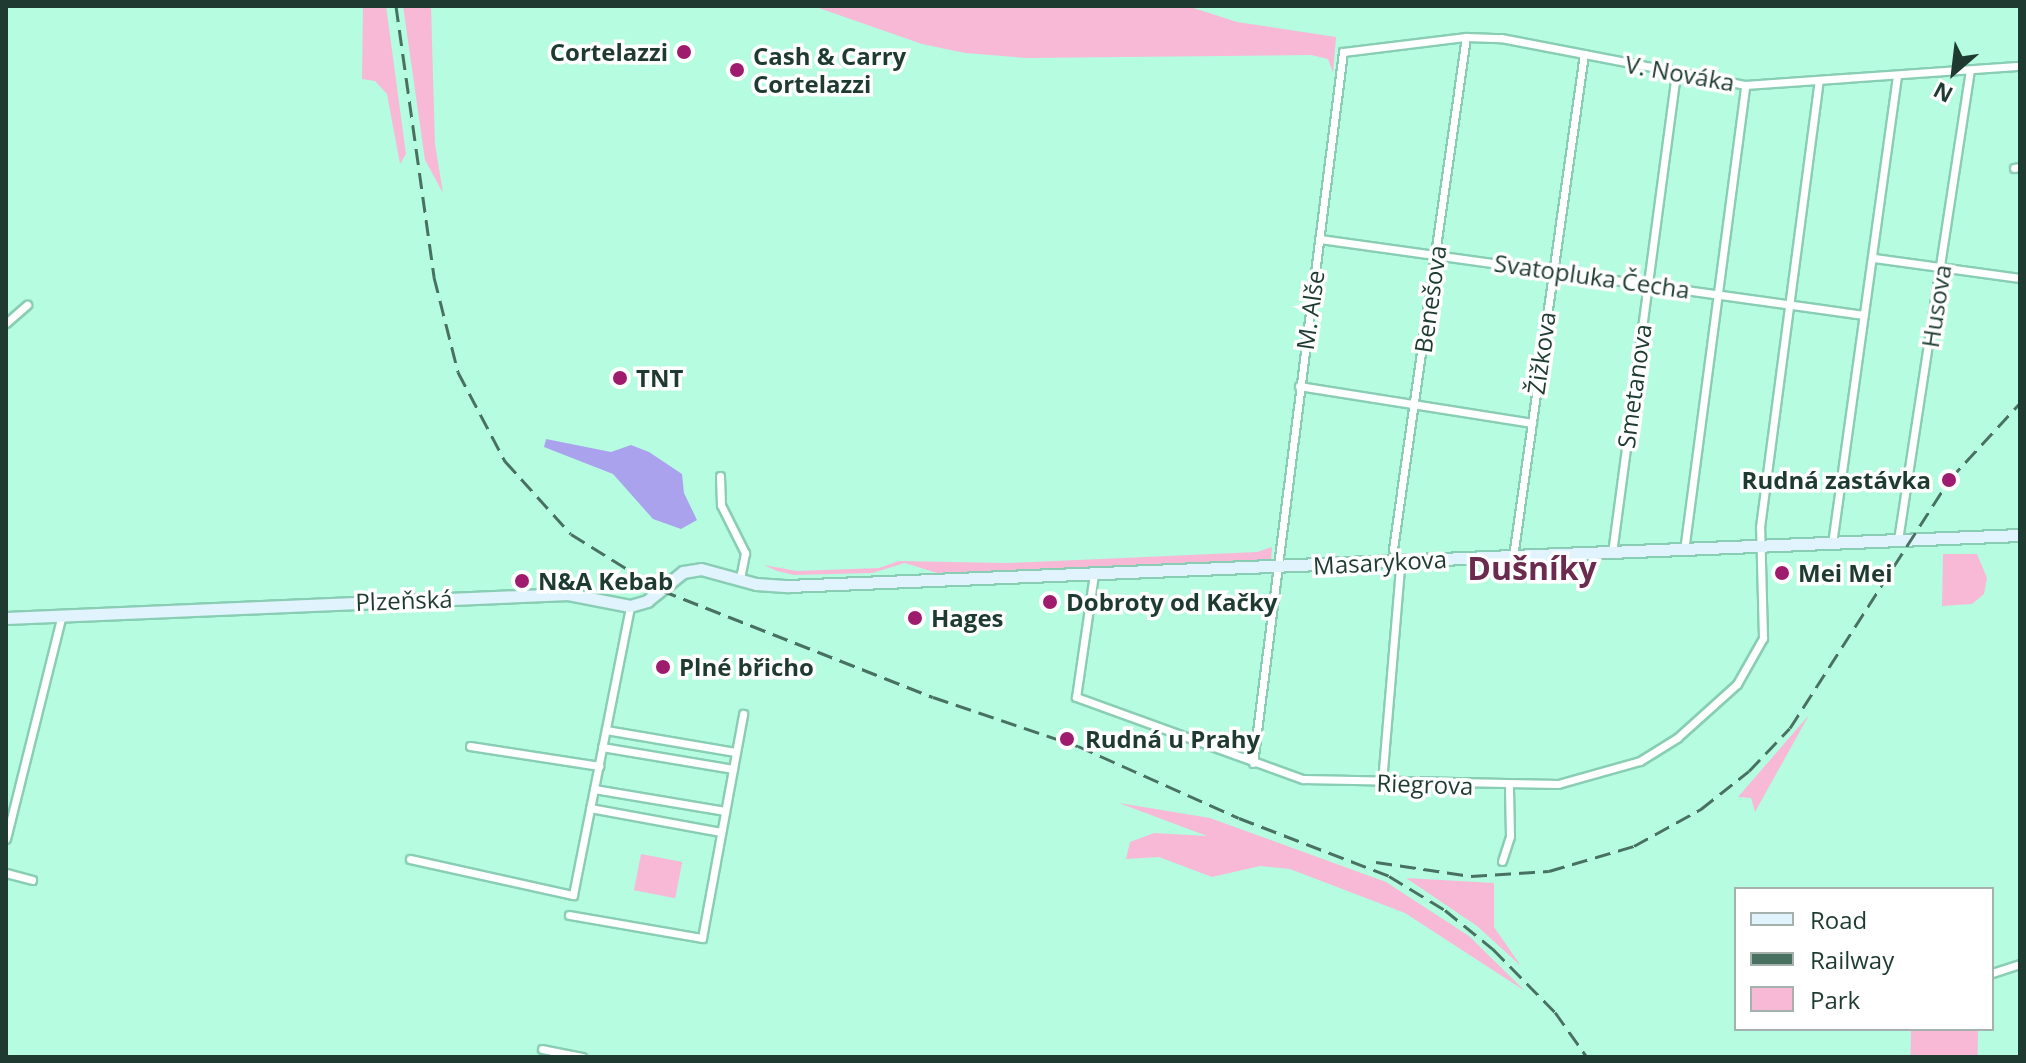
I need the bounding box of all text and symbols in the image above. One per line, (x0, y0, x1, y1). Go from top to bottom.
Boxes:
north arrow (1914, 32, 1994, 112)
place label: Cortelazzi (550, 38, 668, 66)
place label: Cash & Carry Cortelazzi (753, 42, 906, 98)
marker: Cortelazzi (675, 43, 693, 61)
street label: V. Nováka (1623, 49, 1737, 97)
marker: Cash & Carry Cortelazzi (728, 61, 746, 79)
text: N (1928, 76, 1958, 111)
street label: Benešova (1408, 243, 1452, 355)
street label: Svatopluka Čecha (1492, 248, 1692, 304)
street label: Husova (1915, 262, 1957, 350)
street label: M. Alše (1290, 268, 1330, 352)
street label: Žižkova (1521, 310, 1561, 396)
street label: Smetanova (1611, 322, 1657, 450)
place label: TNT (636, 364, 683, 392)
marker: TNT (611, 369, 629, 387)
place label: Rudná zastávka (1742, 466, 1931, 494)
marker: Rudná zastávka (1938, 469, 1960, 491)
street label: Masarykova (1312, 544, 1448, 580)
district label: Dušníky (1467, 549, 1597, 587)
place label: Mei Mei (1798, 559, 1892, 587)
marker: Mei Mei (1773, 564, 1791, 582)
place label: N&A Kebab (538, 567, 673, 595)
marker: N&A Kebab (513, 572, 531, 590)
street label: Plzeňská (355, 584, 453, 616)
place label: Dobroty od Kačky (1066, 588, 1277, 616)
marker: Dobroty od Kačky (1041, 593, 1059, 611)
place label: Hages (931, 604, 1004, 632)
marker: Hages (906, 609, 924, 627)
place label: Plné břicho (679, 653, 814, 681)
marker: Plné břicho (654, 658, 672, 676)
place label: Rudná u Prahy (1085, 725, 1260, 753)
marker: Rudná u Prahy (1056, 728, 1078, 750)
street label: Riegrova (1376, 768, 1474, 800)
legend (1734, 887, 1994, 1031)
text: Road (1810, 903, 1867, 936)
text: Railway (1810, 943, 1894, 976)
text: Park (1810, 983, 1860, 1016)

